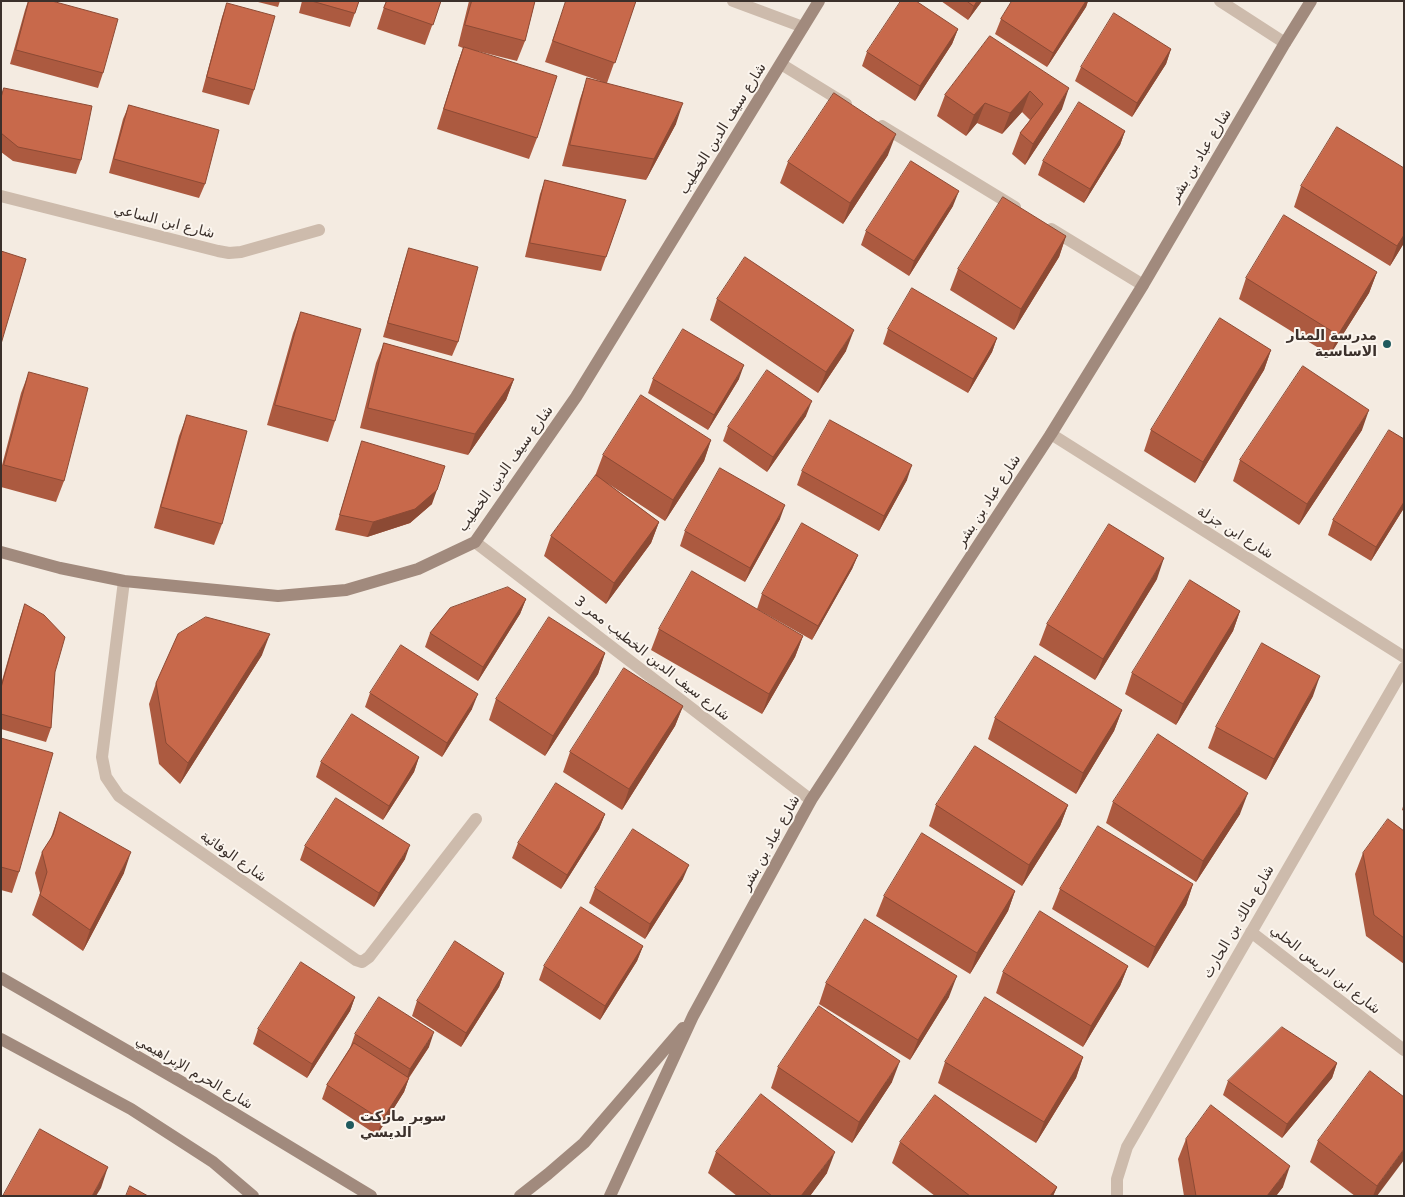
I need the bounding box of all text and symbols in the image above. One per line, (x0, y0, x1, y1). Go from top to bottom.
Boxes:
street label: شارع سيف الدين الخطيب (676, 60, 770, 198)
street label: شارع عباد بن بشر (1166, 106, 1236, 206)
street label: شارع ابن الساعي (112, 201, 216, 243)
place label: مدرسة المنار الاساسية (1287, 328, 1377, 361)
marker: مدرسة المنار الاساسية (1381, 338, 1393, 350)
street label: شارع سيف الدين الخطيب (455, 403, 557, 535)
street label: شارع عباد بن بشر (953, 452, 1025, 550)
street label: شارع ابن جزلة (1194, 503, 1276, 563)
street label: شارع سيف الدين الخطيب ممر 3 (571, 593, 733, 725)
street label: شارع عباد بن بشر (738, 792, 804, 894)
street label: شارع الوفائية (196, 828, 270, 886)
street label: شارع مالك بن الحارث (1200, 862, 1278, 982)
street label: شارع ابن ادريس الحلي (1267, 922, 1383, 1018)
street label: شارع الحرم الإبراهيمي (132, 1033, 256, 1113)
place label: سوبر ماركت الديسي (360, 1109, 446, 1142)
marker: سوبر ماركت الديسي (344, 1119, 356, 1131)

